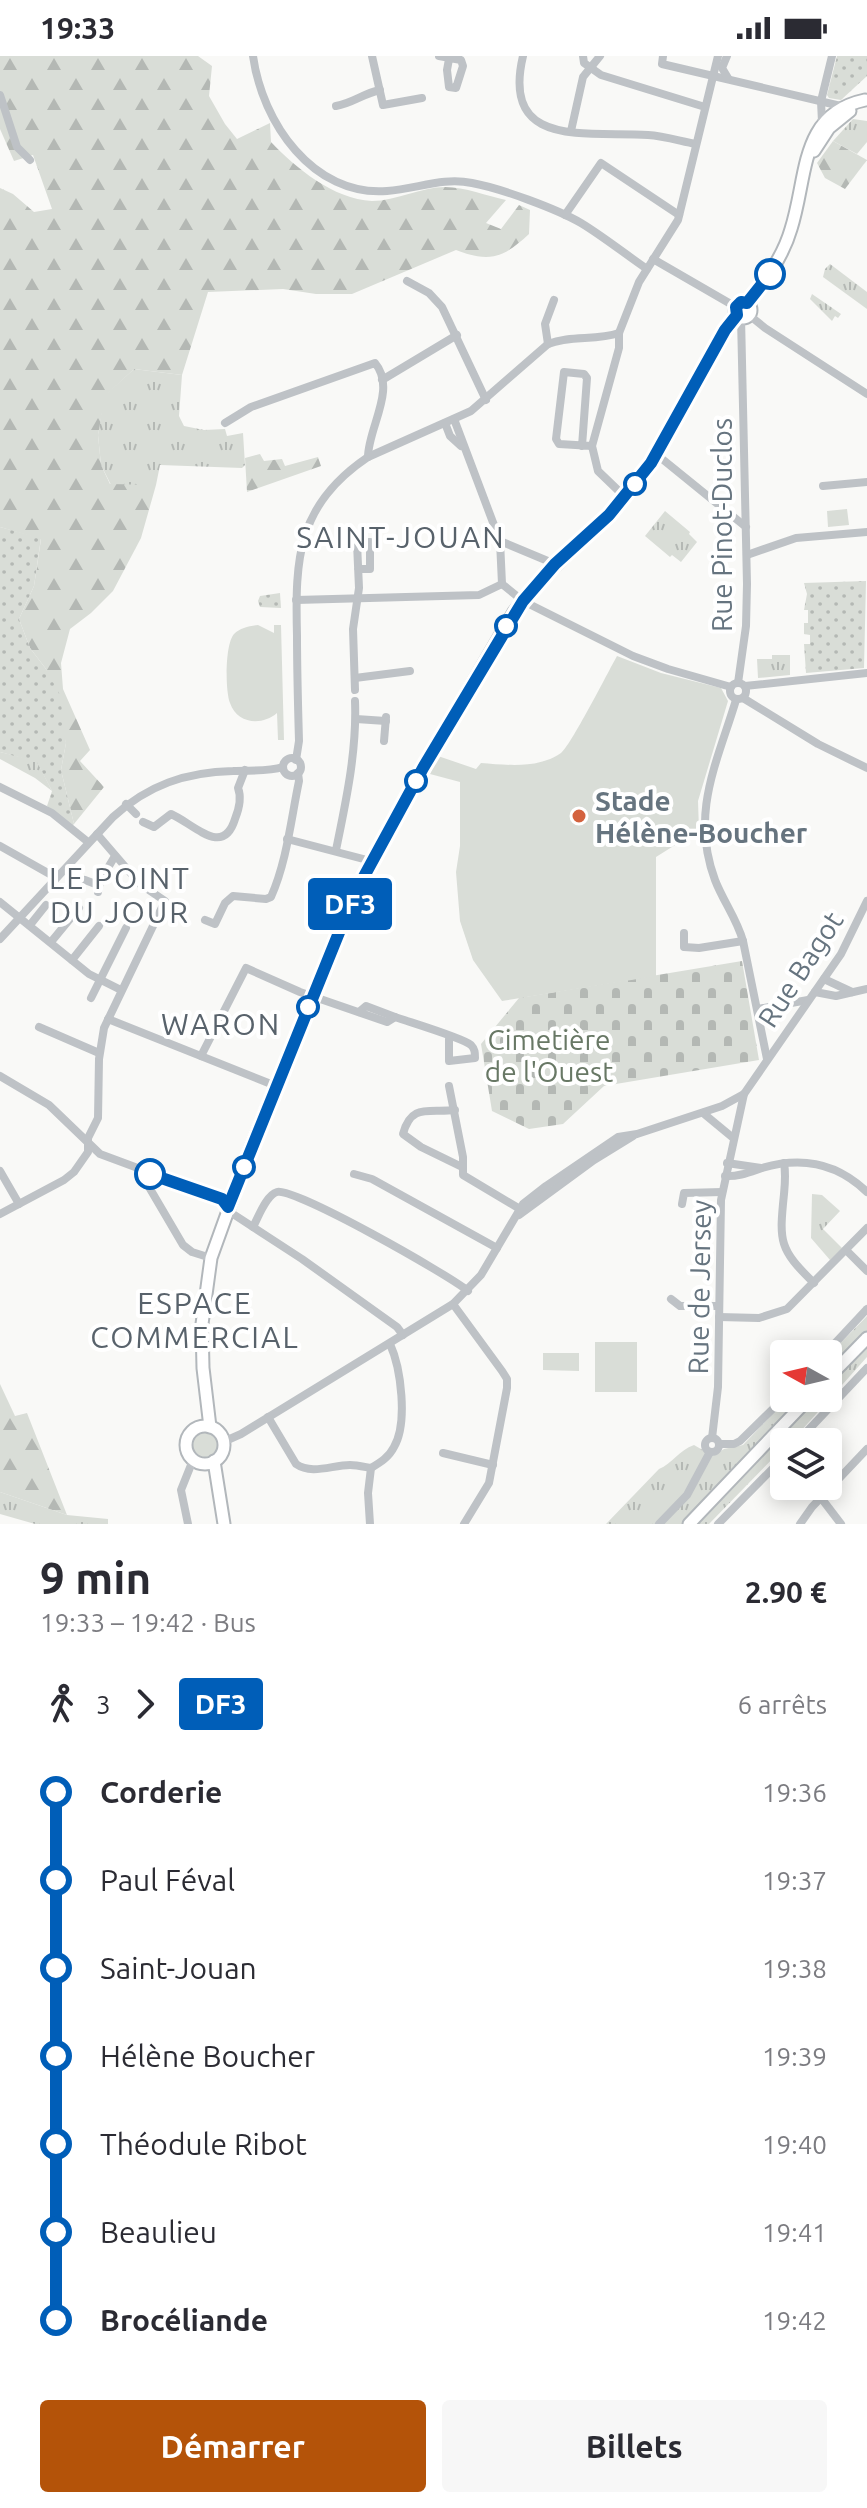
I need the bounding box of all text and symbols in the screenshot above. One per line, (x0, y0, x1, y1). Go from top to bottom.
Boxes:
text: 19:33 (40, 11, 115, 45)
unlabelled marker (755, 259, 785, 289)
street label: Rue Pinot-Duclos (706, 418, 737, 632)
unlabelled marker (624, 473, 646, 495)
district label: SAINT-JOUAN (296, 520, 506, 554)
unlabelled marker (495, 615, 517, 637)
unlabelled marker (405, 770, 427, 792)
place label: Stade Hélène-Boucher (595, 785, 808, 848)
marker: Stade Hélène-Boucher (570, 807, 588, 825)
district label: LE POINT DU JOUR (49, 861, 191, 929)
line badge: DF3 (304, 878, 396, 930)
text: DF3 (324, 888, 376, 919)
street label: Rue Bagot (751, 906, 849, 1032)
unlabelled marker (297, 996, 319, 1018)
district label: WARON (161, 1007, 281, 1041)
park label: Cimetière de l'Ouest (485, 1024, 613, 1087)
unlabelled marker (233, 1156, 255, 1178)
unlabelled marker (135, 1159, 165, 1189)
street label: Rue de Jersey (682, 1199, 716, 1375)
district label: ESPACE COMMERCIAL (90, 1286, 300, 1354)
north arrow (770, 1340, 842, 1412)
map controls (770, 1340, 842, 1500)
button: layers (770, 1428, 842, 1500)
text: 9 min (40, 1553, 151, 1602)
text: 2.90 € (745, 1575, 827, 1609)
text: 19:33 – 19:42 · Bus (40, 1608, 256, 1637)
icon: walk (40, 1682, 84, 1726)
icon: forward (123, 1682, 167, 1726)
text: DF3 (195, 1688, 247, 1719)
text: 3 (96, 1690, 111, 1719)
text: 6 arrêts (737, 1690, 827, 1719)
text: Corderie (100, 1775, 222, 1809)
text: 19:36 (762, 1778, 827, 1807)
text: Paul Féval (100, 1863, 235, 1897)
text: 19:37 (762, 1866, 827, 1895)
text: Saint-Jouan (100, 1951, 257, 1985)
text: 19:38 (762, 1954, 827, 1983)
text: Hélène Boucher (100, 2039, 315, 2073)
text: 19:39 (762, 2042, 827, 2071)
text: Théodule Ribot (100, 2127, 307, 2161)
text: 19:40 (762, 2130, 827, 2159)
text: Beaulieu (100, 2215, 217, 2249)
text: 19:41 (762, 2218, 827, 2247)
text: Brocéliande (100, 2303, 268, 2337)
text: 19:42 (762, 2306, 827, 2335)
button: Démarrer (40, 2400, 426, 2492)
button: Billets (442, 2400, 827, 2492)

